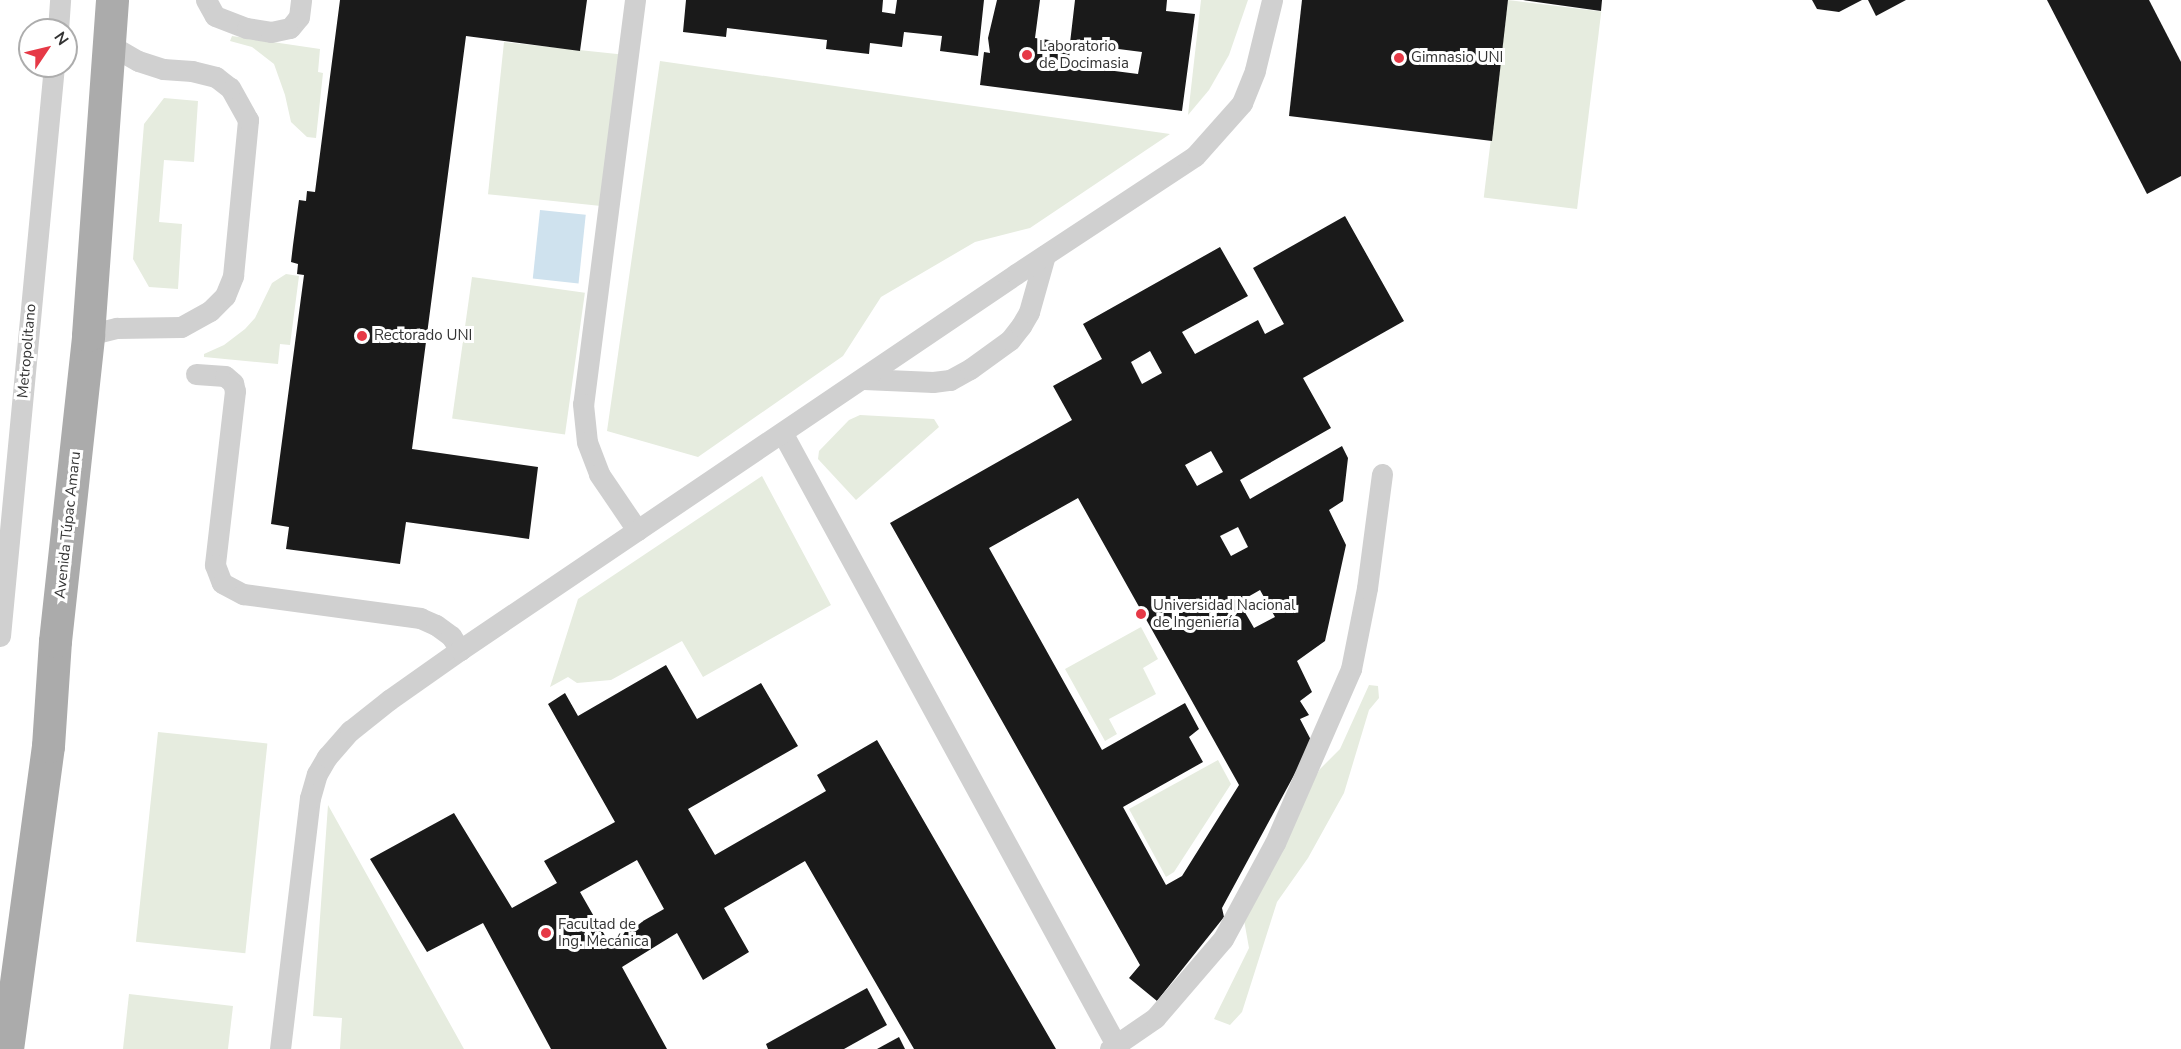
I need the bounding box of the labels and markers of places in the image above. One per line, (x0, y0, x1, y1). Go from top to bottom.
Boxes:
place label: Laboratorio de Docimasia (1039, 37, 1129, 72)
marker: Laboratorio de Docimasia (1020, 48, 1034, 62)
place label: Gimnasio UNI (1411, 49, 1503, 67)
marker: Gimnasio UNI (1392, 51, 1406, 65)
place label: Rectorado UNI (374, 327, 472, 345)
marker: Rectorado UNI (355, 329, 369, 343)
place label: Universidad Nacional de Ingeniería (1153, 596, 1296, 631)
marker: Universidad Nacional de Ingeniería (1134, 607, 1148, 621)
place label: Facultad de Ing. Mecánica (558, 915, 649, 950)
marker: Facultad de Ing. Mecánica (539, 926, 553, 940)

